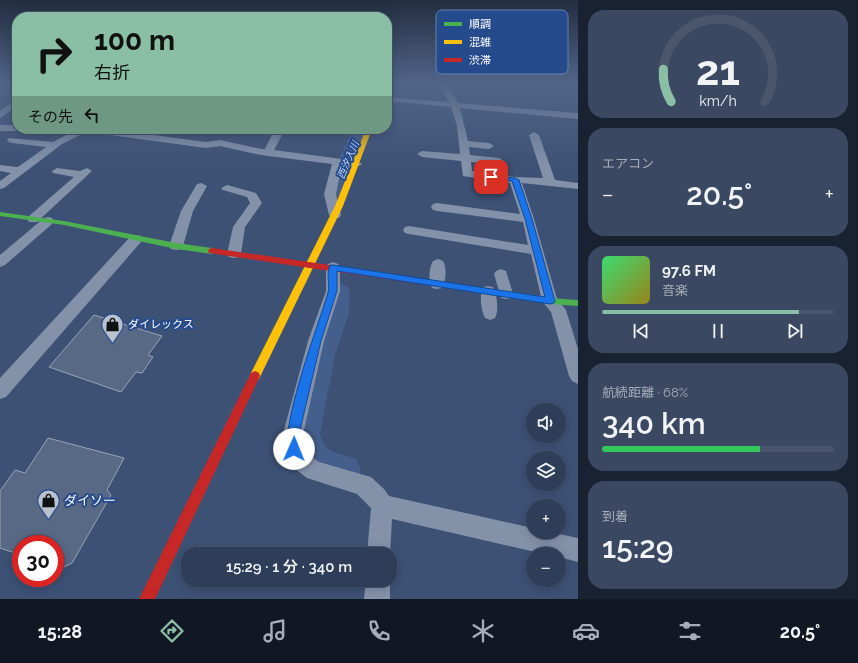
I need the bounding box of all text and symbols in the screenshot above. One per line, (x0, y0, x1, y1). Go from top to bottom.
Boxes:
legend (436, 10, 568, 74)
text: 順調 (469, 18, 491, 31)
text: 100 m (94, 24, 175, 57)
icon: right (28, 28, 80, 80)
text: 混雑 (469, 36, 491, 49)
text: 21 (696, 46, 740, 95)
text: 渋滞 (469, 54, 491, 67)
text: 右折 (94, 62, 130, 83)
text: km/h (699, 92, 737, 108)
icon: left (81, 104, 103, 126)
text: その先 (28, 108, 73, 126)
water label: 西汐入川 (335, 139, 361, 181)
text: エアコン (602, 156, 654, 171)
pin (474, 160, 508, 194)
icon: arrive (480, 166, 502, 188)
text: 20.5° (686, 177, 752, 212)
text: − (602, 181, 614, 207)
text: + (825, 181, 834, 207)
text: 97.6 FM (662, 262, 716, 280)
text: 音楽 (662, 283, 688, 298)
shop icon: ダイレックス (100, 311, 126, 344)
place label: ダイレックス (128, 318, 194, 331)
icon: previous (630, 320, 652, 342)
icon: pause (707, 320, 729, 342)
icon: next (784, 320, 806, 342)
text: 航続距離 · 68% (602, 385, 688, 400)
map controls (526, 403, 566, 587)
button: sound (526, 403, 566, 443)
text: 340 km (602, 406, 705, 441)
position arrow (273, 428, 315, 470)
button: layers (526, 451, 566, 491)
shop icon: ダイソー (35, 487, 61, 520)
place label: ダイソー (64, 493, 116, 508)
button: + (526, 499, 566, 539)
text: 到着 (602, 509, 628, 524)
text: 15:29 (602, 530, 674, 565)
speed limit sign: 30 (12, 535, 64, 587)
button: − (526, 547, 566, 587)
text: 15:29 · 1 分 · 340 m (226, 558, 352, 576)
icon: directions (158, 617, 186, 645)
icon: music (261, 617, 289, 645)
icon: phone (365, 617, 393, 645)
icon: climate (469, 617, 497, 645)
icon: car (572, 617, 600, 645)
icon: filters (676, 617, 704, 645)
text: 15:28 (38, 621, 82, 642)
text: 20.5° (780, 621, 820, 642)

